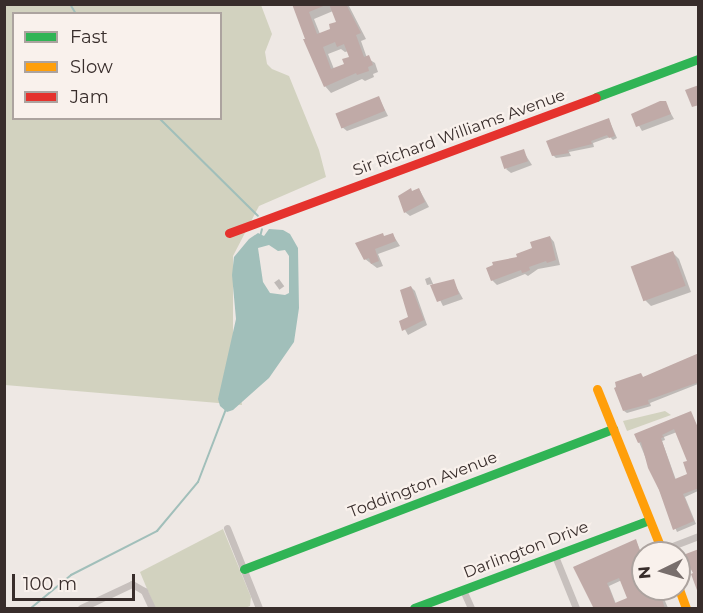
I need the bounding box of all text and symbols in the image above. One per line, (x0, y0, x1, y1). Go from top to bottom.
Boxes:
legend (12, 12, 222, 120)
text: Fast (70, 26, 108, 48)
text: Slow (70, 56, 113, 78)
text: Jam (70, 86, 109, 108)
street label: Sir Richard Williams Avenue (350, 86, 568, 180)
street label: Toddington Avenue (346, 448, 500, 522)
street label: Darlington Drive (461, 517, 591, 583)
north arrow (631, 541, 691, 601)
scale bar (15, 562, 138, 600)
text: N (635, 565, 655, 580)
text: 100 m (23, 573, 77, 595)

